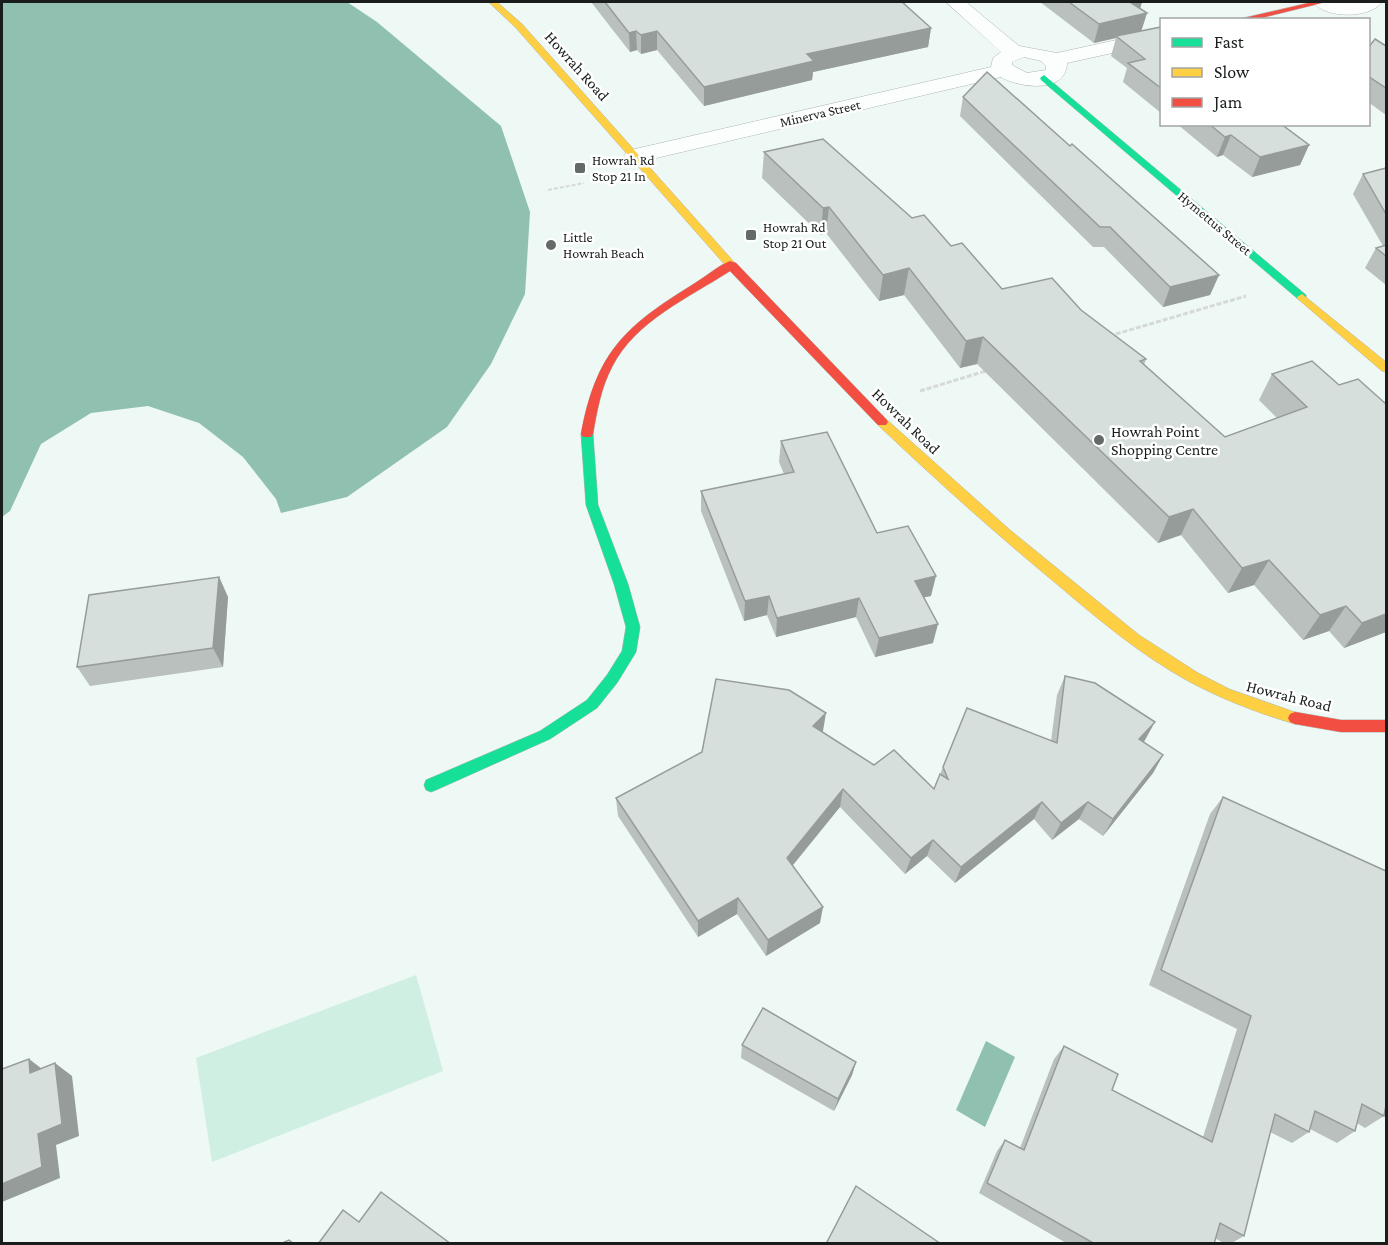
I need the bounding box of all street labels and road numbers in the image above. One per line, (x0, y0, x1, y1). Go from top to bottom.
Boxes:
street label: Howrah Road (542, 28, 613, 104)
street label: Minerva Street (778, 96, 862, 130)
street label: Hymettus Street (1175, 188, 1255, 259)
street label: Howrah Road (869, 385, 944, 458)
street label: Howrah Road (1245, 677, 1334, 715)

